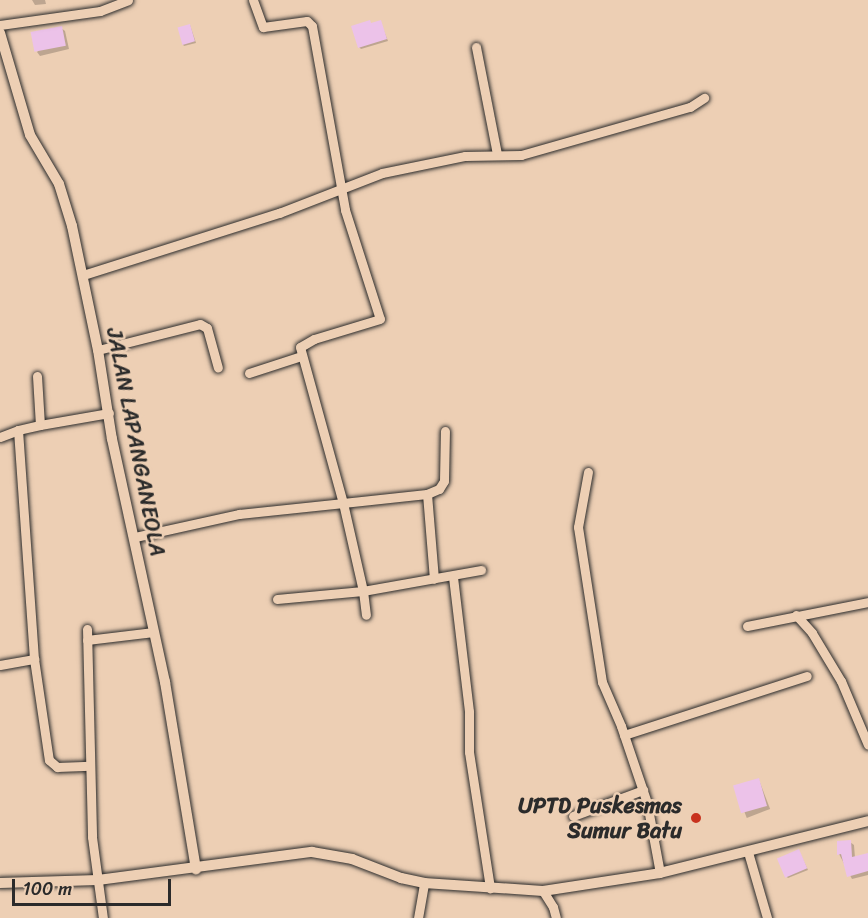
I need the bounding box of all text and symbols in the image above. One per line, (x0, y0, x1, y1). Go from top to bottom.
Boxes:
street label: JALAN LAPANGANEOLA (101, 326, 171, 558)
place label: UPTD Puskesmas Sumur Batu (518, 792, 682, 843)
marker: UPTD Puskesmas Sumur Batu (687, 809, 705, 827)
scale bar (15, 867, 174, 905)
text: 100 m (23, 873, 72, 905)

